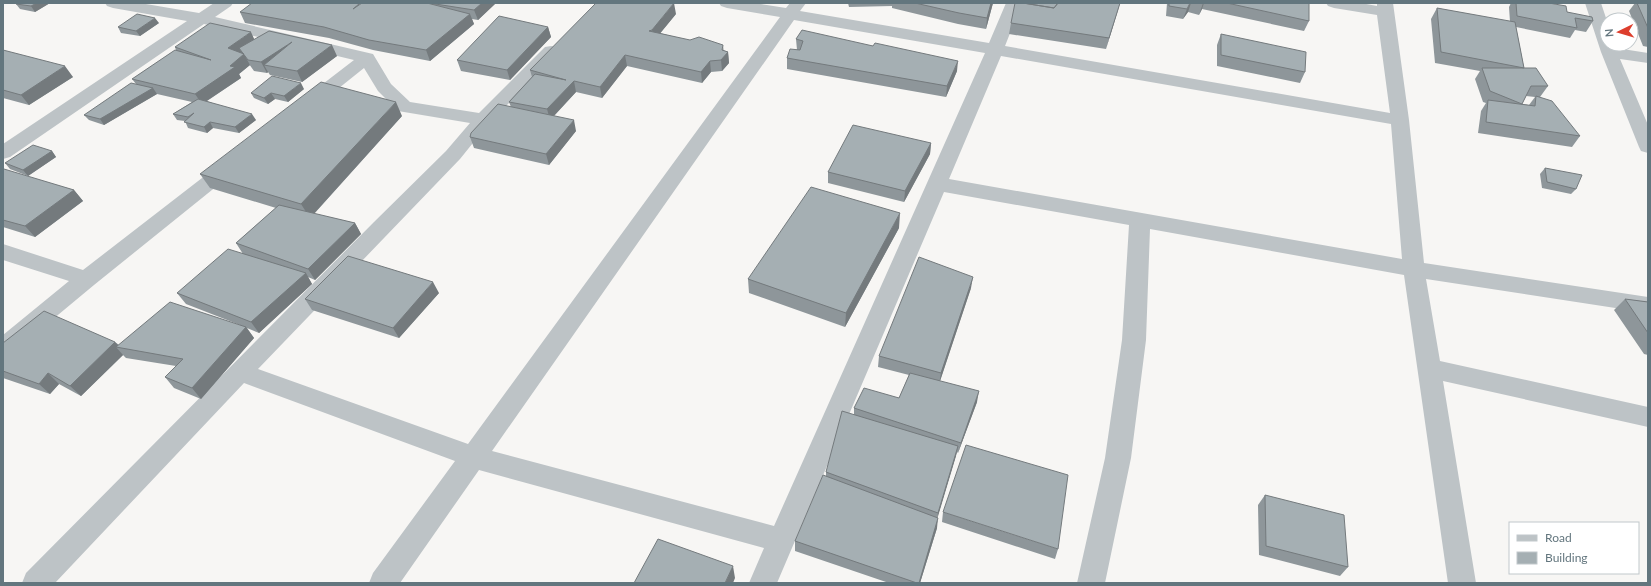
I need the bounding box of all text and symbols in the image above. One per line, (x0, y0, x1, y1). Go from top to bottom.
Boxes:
north arrow (1599, 12, 1639, 52)
text: N (1602, 28, 1615, 38)
legend (1509, 522, 1639, 574)
text: Road (1545, 530, 1572, 545)
text: Building (1545, 550, 1588, 565)

